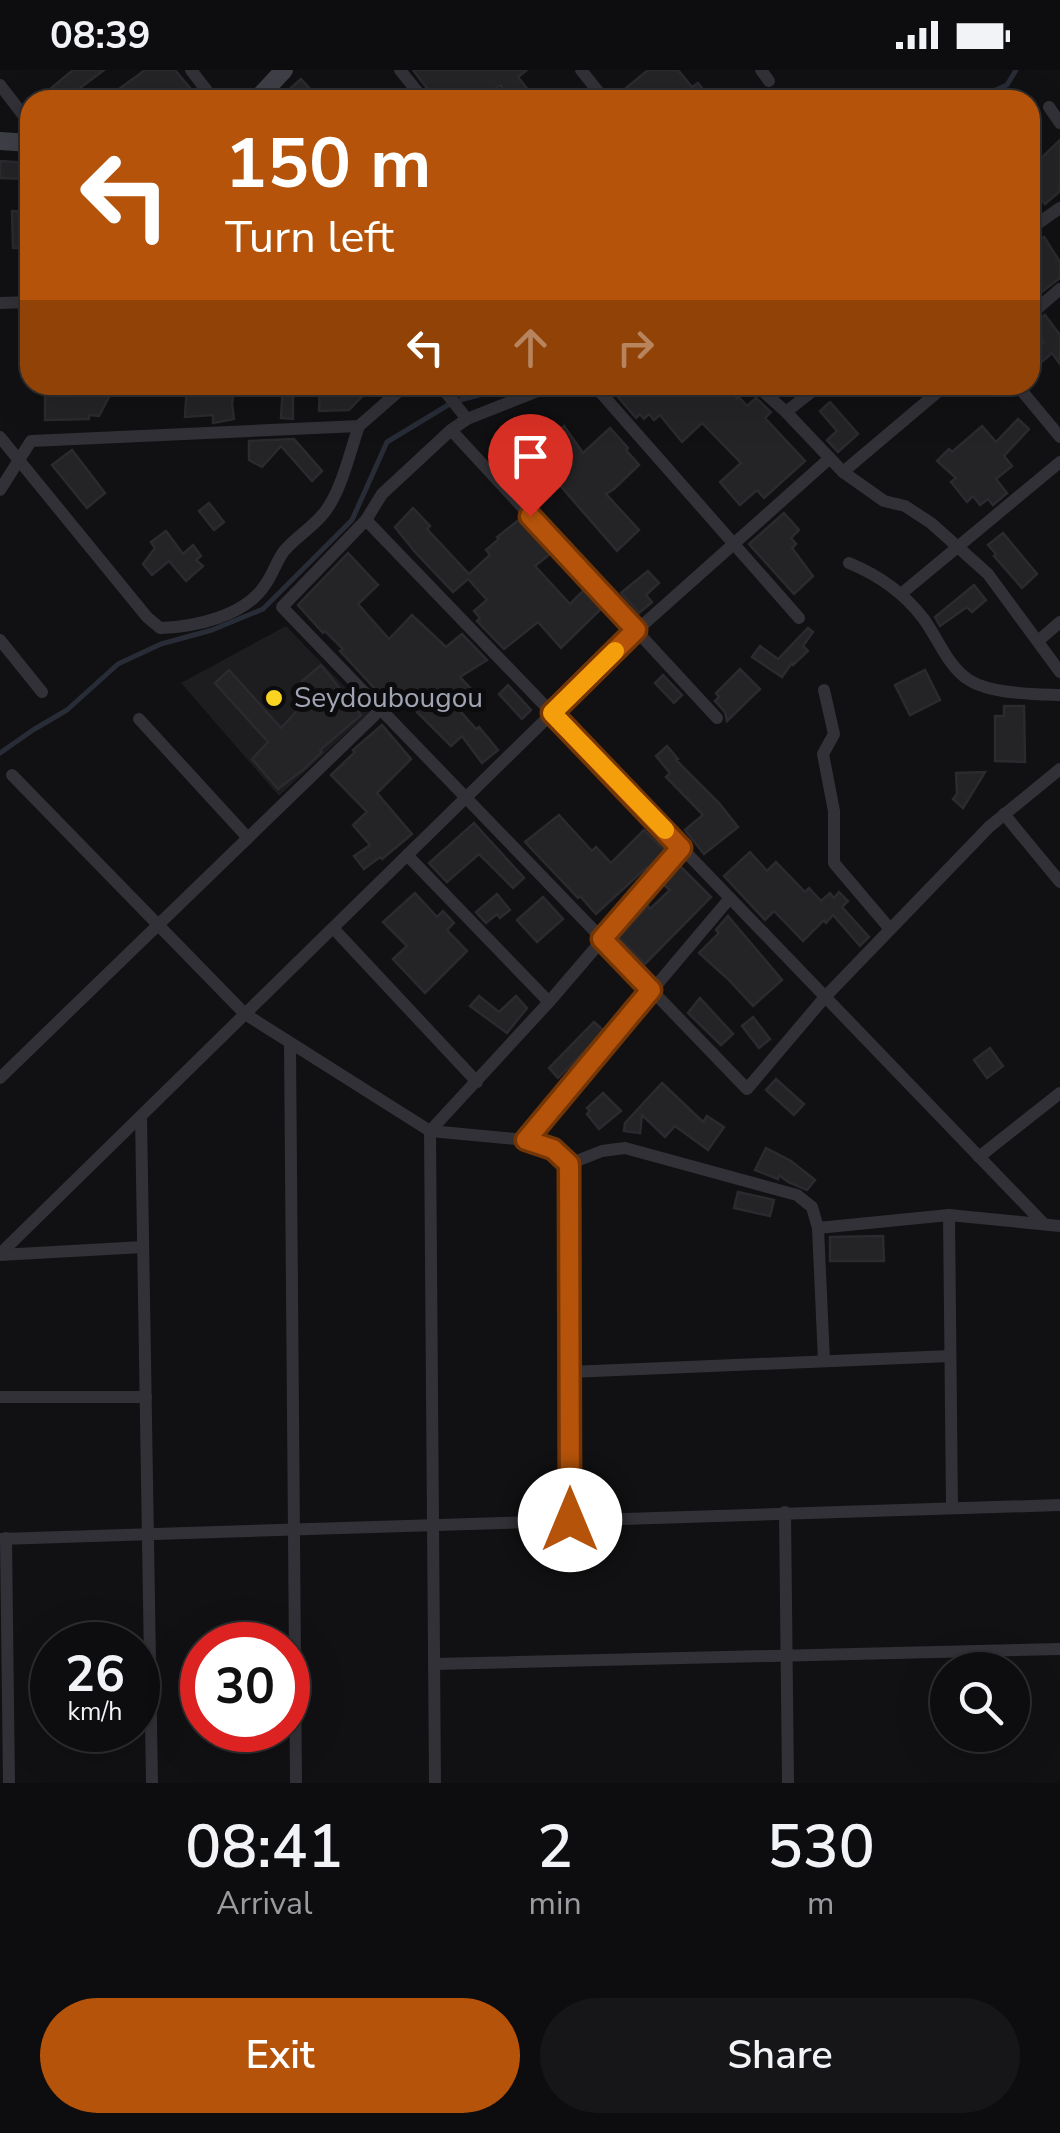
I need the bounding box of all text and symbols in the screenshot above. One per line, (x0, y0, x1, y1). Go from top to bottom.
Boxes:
text: 08:39 (50, 10, 151, 61)
text: 150 m (225, 116, 431, 212)
icon: left (60, 130, 190, 260)
text: Turn left (225, 207, 394, 268)
icon: left (398, 320, 453, 375)
icon: ahead (503, 320, 558, 375)
icon: right (608, 320, 663, 375)
pin (488, 414, 573, 517)
icon: arrive (503, 429, 558, 484)
place label: Seydoubougou (294, 679, 483, 717)
marker: Seydoubougou (263, 687, 285, 709)
position arrow (518, 1468, 622, 1572)
speed limit sign: 30 (180, 1622, 310, 1752)
text: 26 (65, 1640, 125, 1709)
map controls (930, 1652, 1030, 1752)
button: search (930, 1652, 1030, 1752)
text: km/h (67, 1695, 123, 1729)
text: 08:41 (185, 1806, 343, 1888)
text: 2 (537, 1806, 573, 1888)
text: 530 (767, 1806, 875, 1888)
text: Arrival (216, 1882, 312, 1925)
text: min (529, 1882, 582, 1925)
text: m (807, 1882, 835, 1925)
button: Exit (40, 1998, 520, 2113)
button: Share (540, 1998, 1020, 2113)

